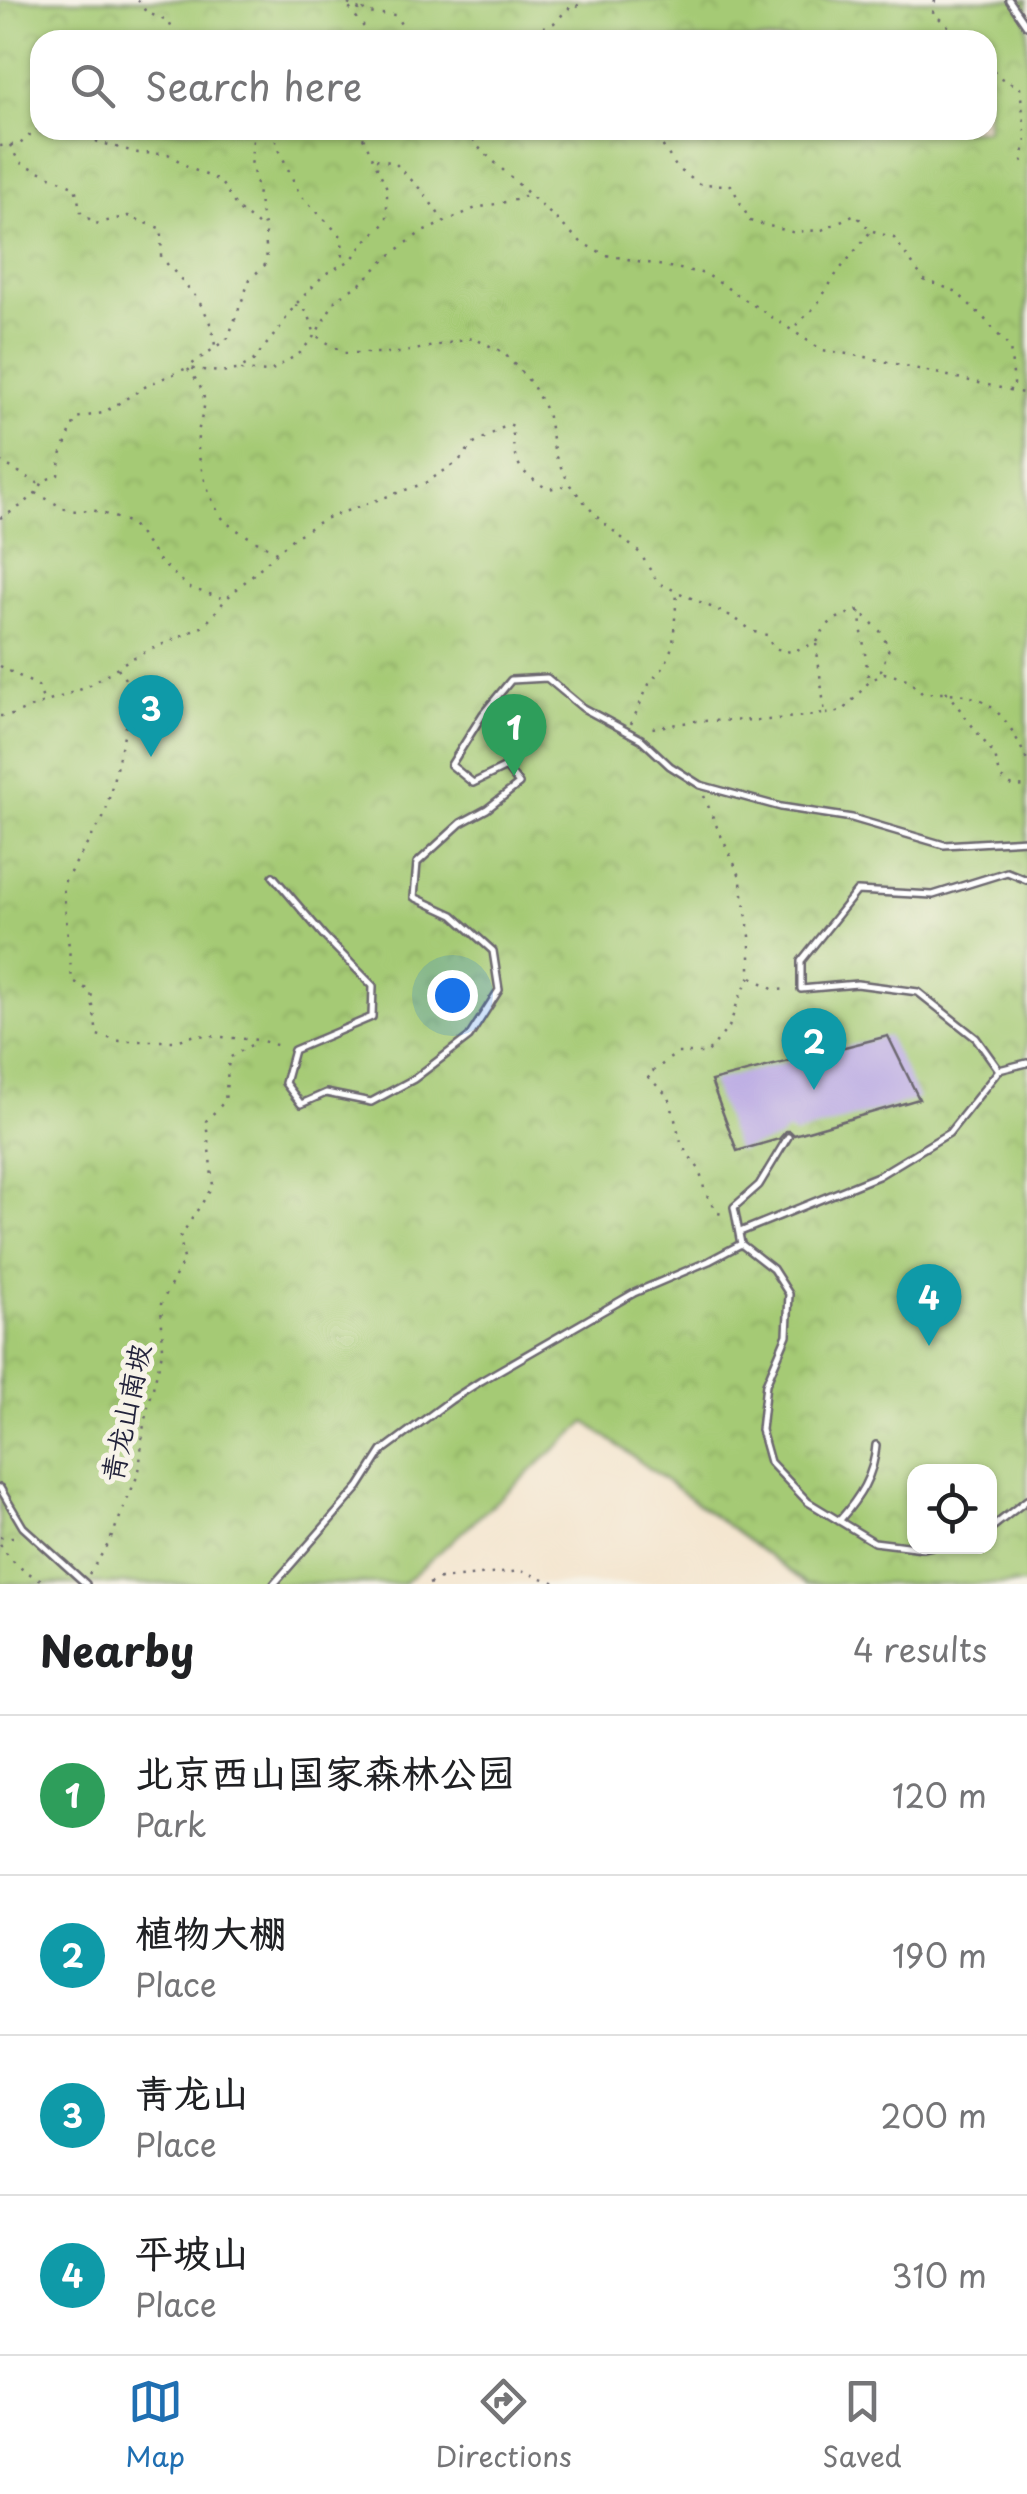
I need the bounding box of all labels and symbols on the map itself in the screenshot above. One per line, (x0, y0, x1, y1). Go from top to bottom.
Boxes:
pin: 3 (118, 674, 184, 757)
pin: 1 (482, 694, 546, 776)
your location (427, 970, 478, 1021)
pin: 2 (782, 1008, 846, 1090)
pin: 4 (896, 1264, 962, 1346)
street label: 青龙山南坡 (89, 1340, 160, 1486)

